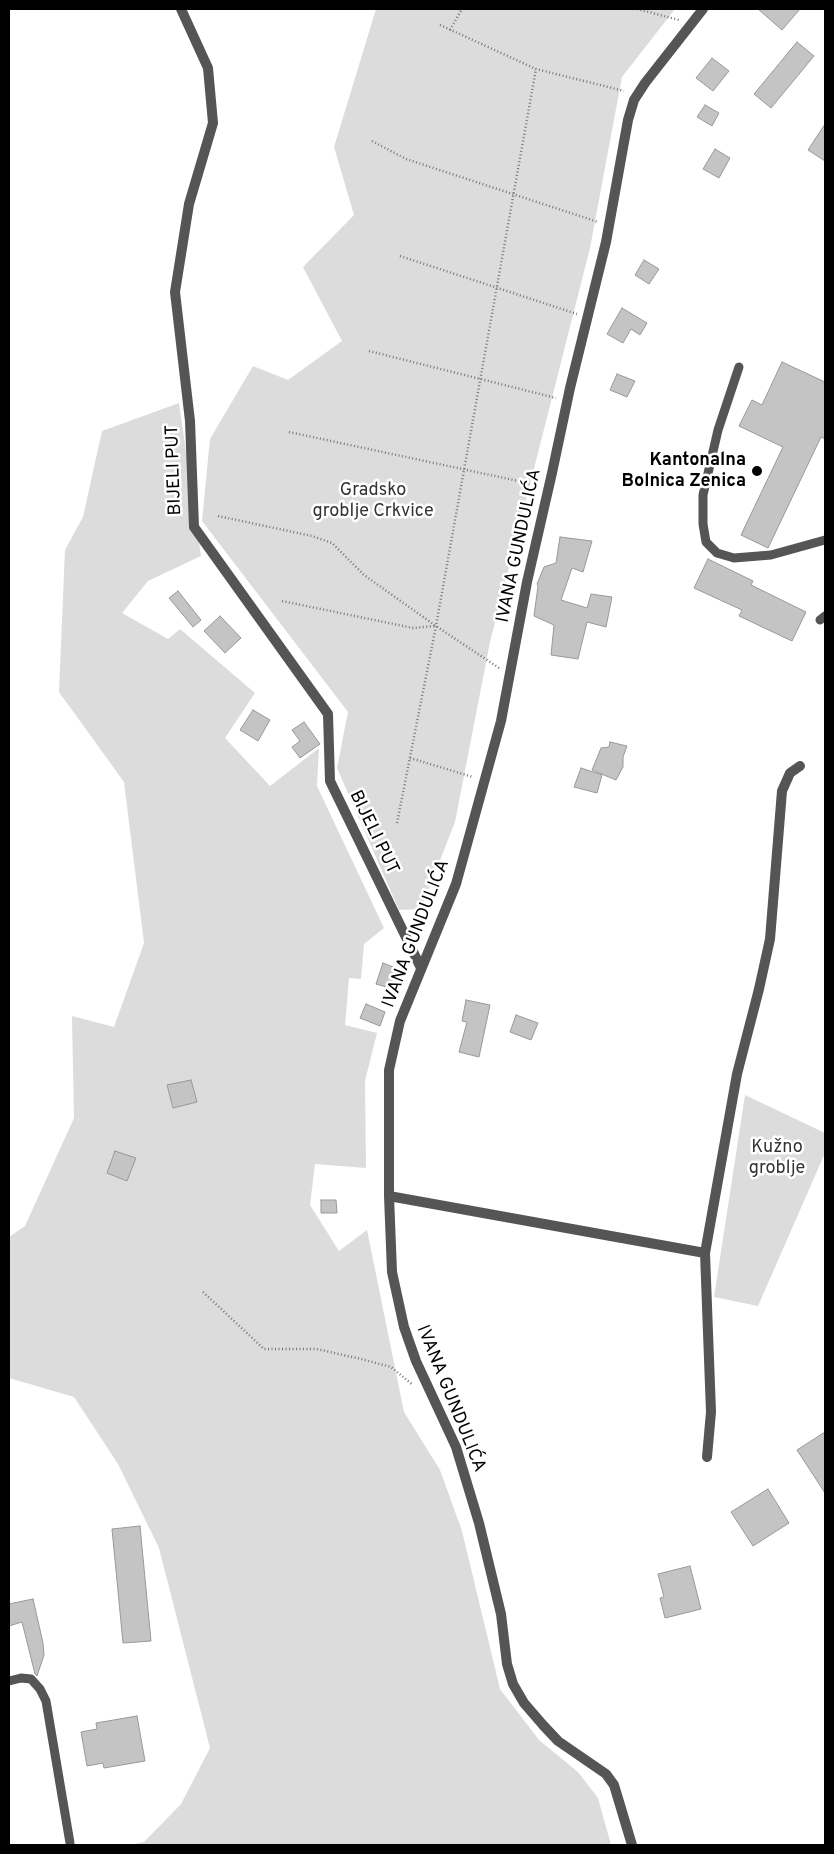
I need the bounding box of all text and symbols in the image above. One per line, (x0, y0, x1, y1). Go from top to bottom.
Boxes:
street label: BIJELI PUT (163, 424, 187, 516)
place label: Kantonalna Bolnica Zenica (621, 450, 746, 492)
marker: Kantonalna Bolnica Zenica (750, 464, 764, 478)
street label: IVANA GUNDULIĆA (493, 467, 547, 625)
park label: Gradsko groblje Crkvice (312, 480, 434, 522)
street label: BIJELI PUT (343, 788, 403, 878)
street label: IVANA GUNDULIĆA (379, 857, 455, 1011)
park label: Kužno groblje (749, 1137, 805, 1180)
street label: IVANA GUNDULIĆA (411, 1322, 489, 1476)

